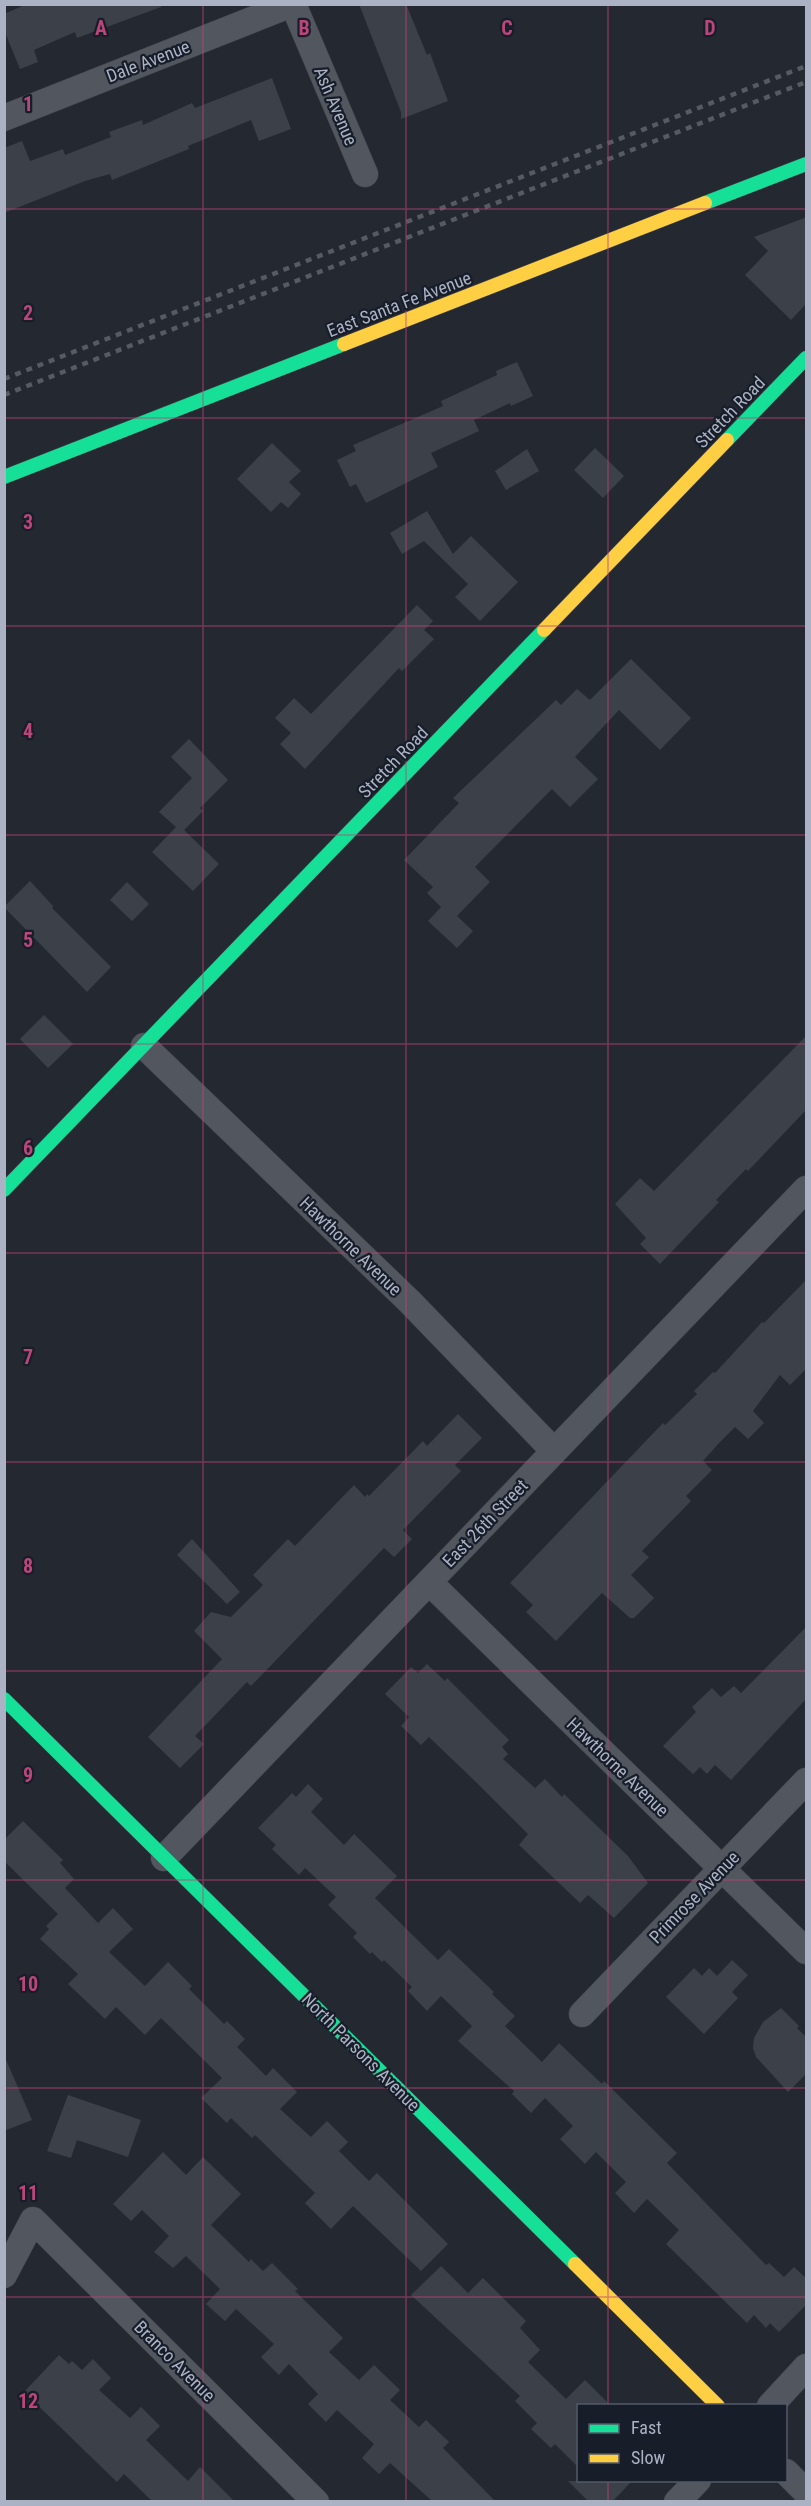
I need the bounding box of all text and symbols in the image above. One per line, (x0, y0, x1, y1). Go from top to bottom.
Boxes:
text: A (95, 16, 107, 40)
text: B (298, 16, 310, 40)
text: C (501, 16, 513, 40)
text: D (704, 16, 716, 40)
street label: Dale Avenue (103, 36, 193, 86)
street label: Ash Avenue (310, 64, 362, 148)
text: 1 (23, 92, 33, 116)
street label: East Santa Fe Avenue (324, 267, 474, 341)
text: 2 (23, 301, 33, 325)
street label: Stretch Road (691, 372, 769, 452)
text: 3 (23, 510, 33, 534)
text: 4 (23, 719, 33, 743)
street label: Stretch Road (354, 722, 432, 802)
text: 5 (23, 928, 33, 952)
text: 6 (23, 1136, 33, 1160)
street label: Hawthorne Avenue (296, 1192, 406, 1300)
text: 7 (23, 1345, 33, 1369)
street label: East 26th Street (438, 1475, 532, 1571)
text: 8 (23, 1554, 33, 1578)
street label: Hawthorne Avenue (563, 1713, 673, 1821)
text: 9 (23, 1763, 33, 1787)
street label: Primrose Avenue (645, 1847, 743, 1947)
text: 10 (18, 1972, 38, 1996)
street label: North Parsons Avenue (298, 1989, 424, 2115)
text: 11 (18, 2181, 38, 2205)
street label: Branco Avenue (130, 2316, 220, 2406)
text: 12 (18, 2389, 38, 2413)
legend (577, 2404, 787, 2482)
text: Fast (631, 2417, 662, 2438)
text: Slow (631, 2447, 666, 2468)

